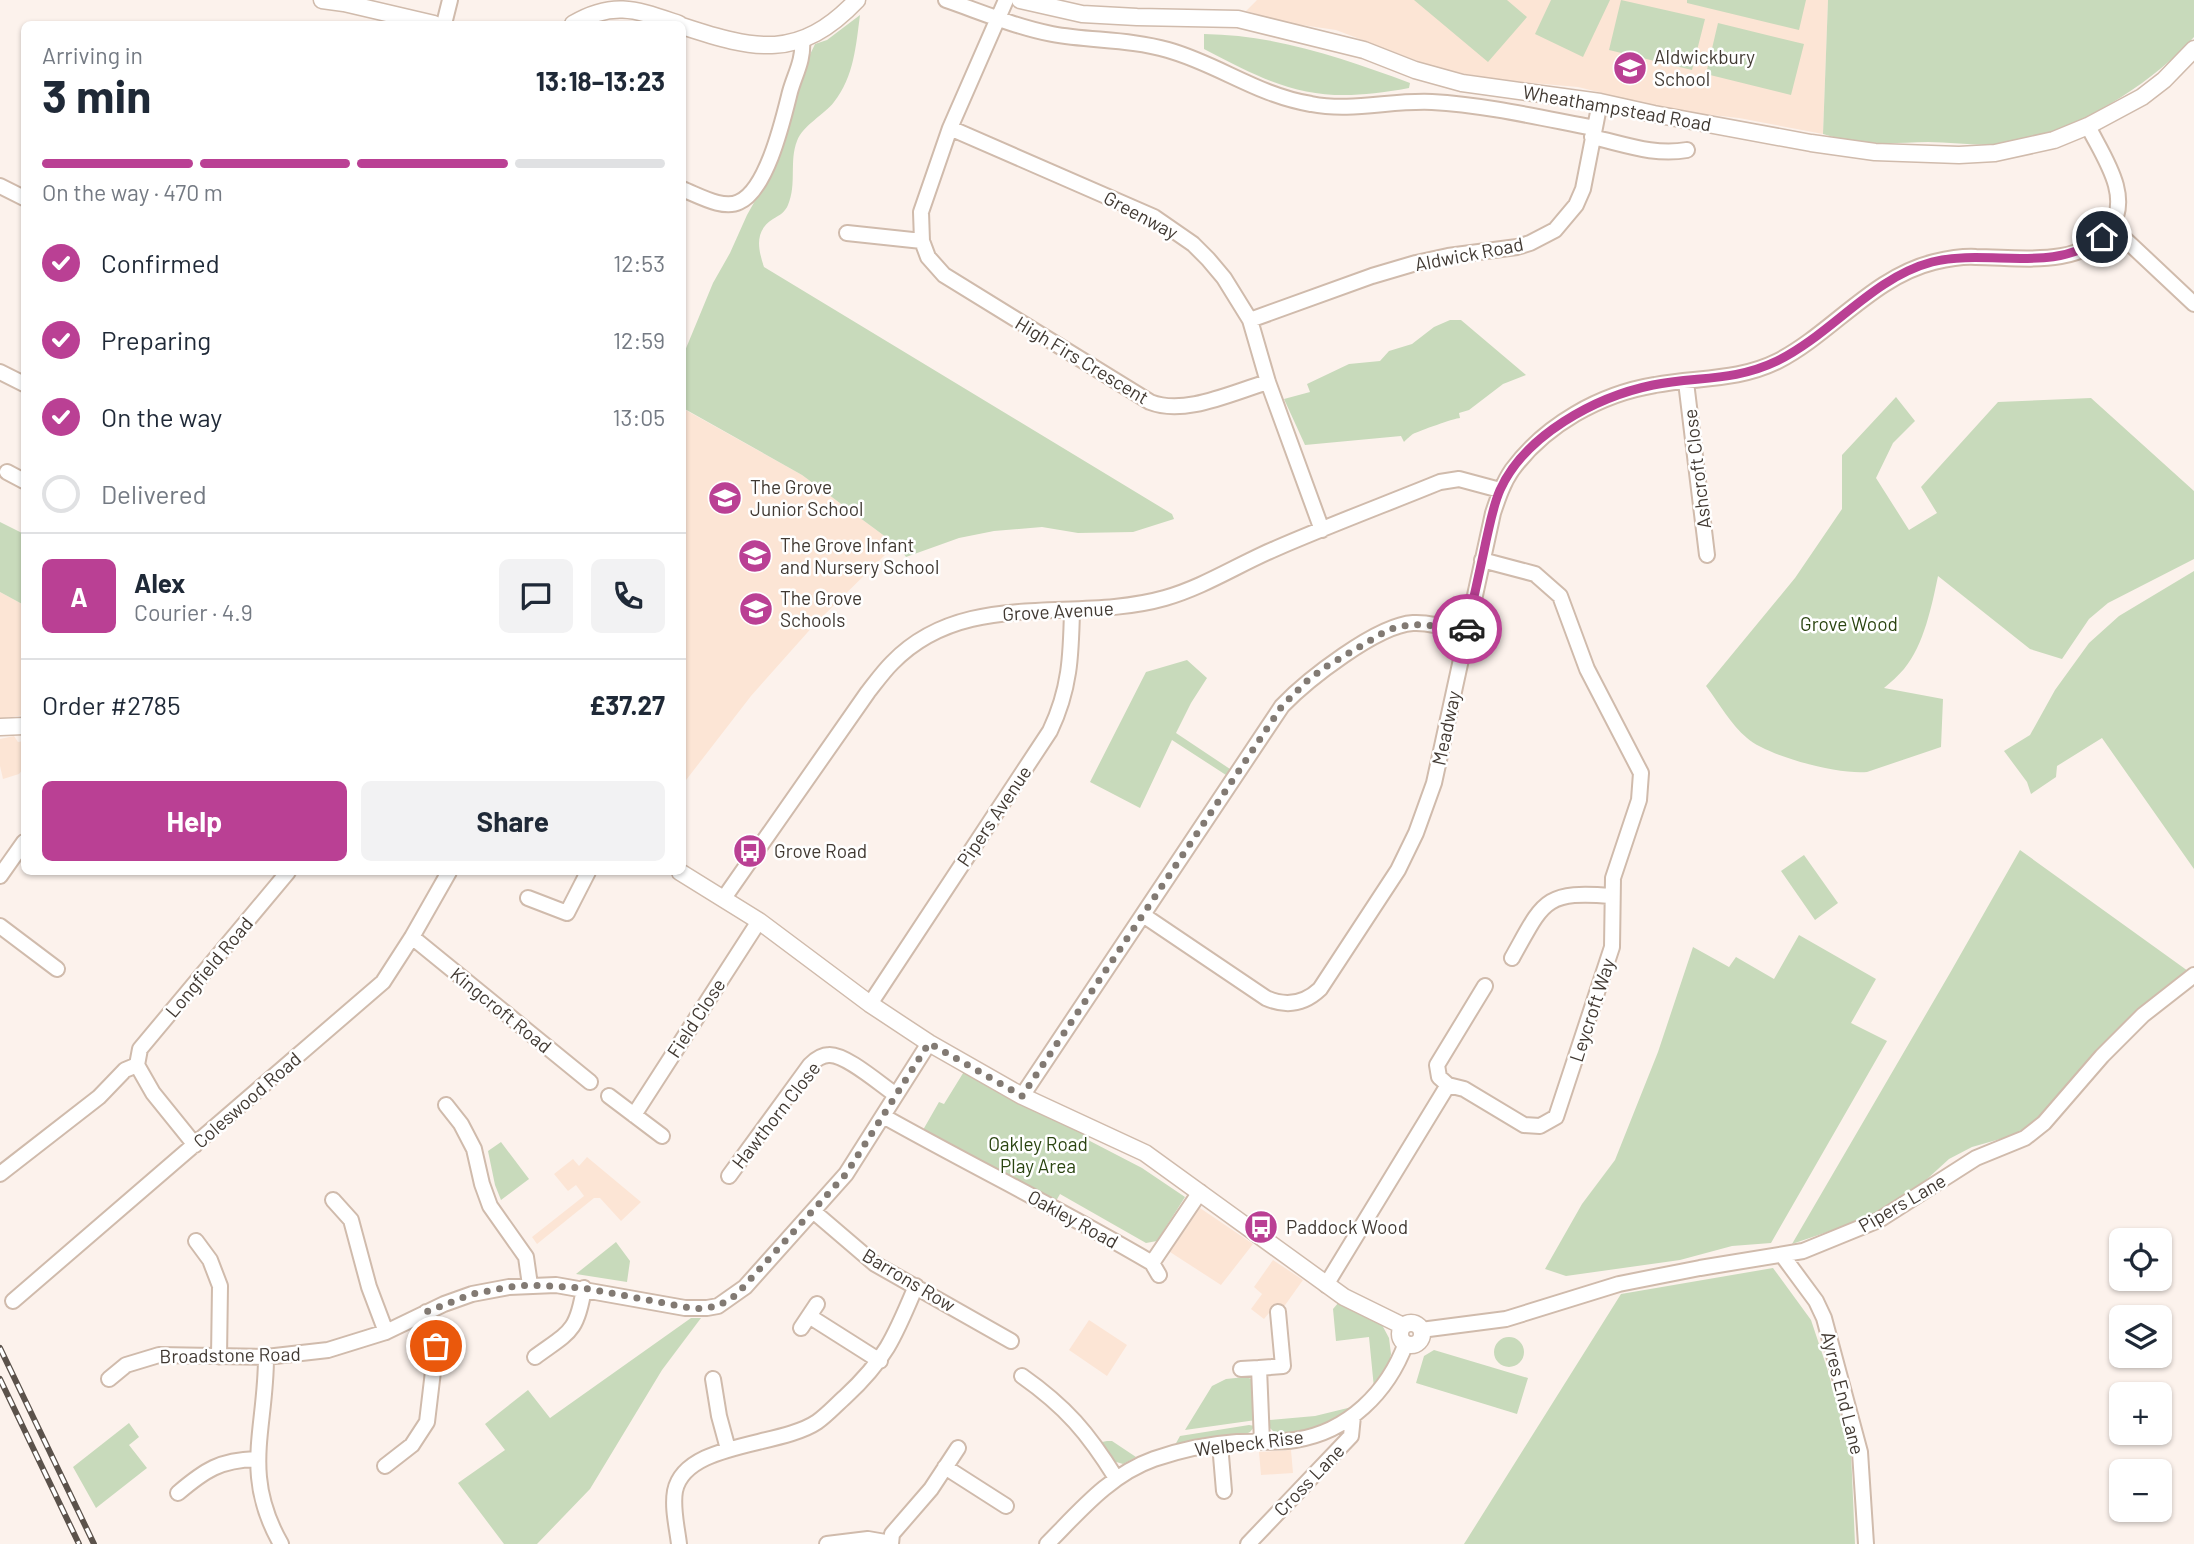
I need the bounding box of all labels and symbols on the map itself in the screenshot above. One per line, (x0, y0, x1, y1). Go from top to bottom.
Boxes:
place label: Aldwickbury School (1654, 45, 1755, 90)
school or university icon: Aldwickbury School (1611, 49, 1649, 87)
street label: Wheathampstead Road (1521, 80, 1713, 135)
street label: Greenway (1100, 185, 1182, 244)
pin (2072, 207, 2132, 267)
street label: Aldwick Road (1413, 232, 1525, 275)
street label: High Firs Crescent (1011, 311, 1153, 408)
street label: Ashcroft Close (1678, 408, 1715, 530)
place label: The Grove Junior School (750, 475, 863, 520)
school or university icon: The Grove Junior School (706, 479, 744, 517)
place label: The Grove Infant and Nursery School (780, 533, 939, 578)
school or university icon: The Grove Infant and Nursery School (736, 537, 774, 575)
place label: The Grove Schools (780, 586, 862, 631)
school or university icon: The Grove Schools (737, 590, 775, 628)
courier (1432, 594, 1502, 664)
street label: Grove Avenue (1002, 596, 1114, 625)
park label: Grove Wood (1800, 612, 1898, 635)
street label: Meadway (1426, 688, 1465, 767)
street label: Pipers Avenue (951, 761, 1036, 871)
bus stop icon: Grove Road (731, 832, 769, 870)
place label: Grove Road (774, 839, 867, 862)
street label: Longfield Road (160, 912, 257, 1022)
street label: Leycroft Way (1564, 955, 1619, 1065)
street label: Kingcroft Road (446, 962, 556, 1057)
street label: Field Close (661, 974, 730, 1062)
street label: Coleswood Road (188, 1047, 305, 1153)
street label: Hawthorn Close (727, 1057, 825, 1173)
park label: Oakley Road Play Area (988, 1132, 1088, 1177)
street label: Pipers Lane (1854, 1168, 1950, 1237)
street label: Oakley Road (1024, 1184, 1122, 1253)
bus stop icon: Paddock Wood (1242, 1208, 1280, 1246)
place label: Paddock Wood (1286, 1215, 1408, 1238)
street label: Barrons Row (859, 1243, 960, 1316)
pin (406, 1316, 466, 1376)
street label: Ayres End Lane (1817, 1329, 1870, 1457)
street label: Broadstone Road (159, 1342, 301, 1367)
street label: Welbeck Rise (1193, 1424, 1305, 1461)
street label: Cross Lane (1269, 1439, 1349, 1520)

